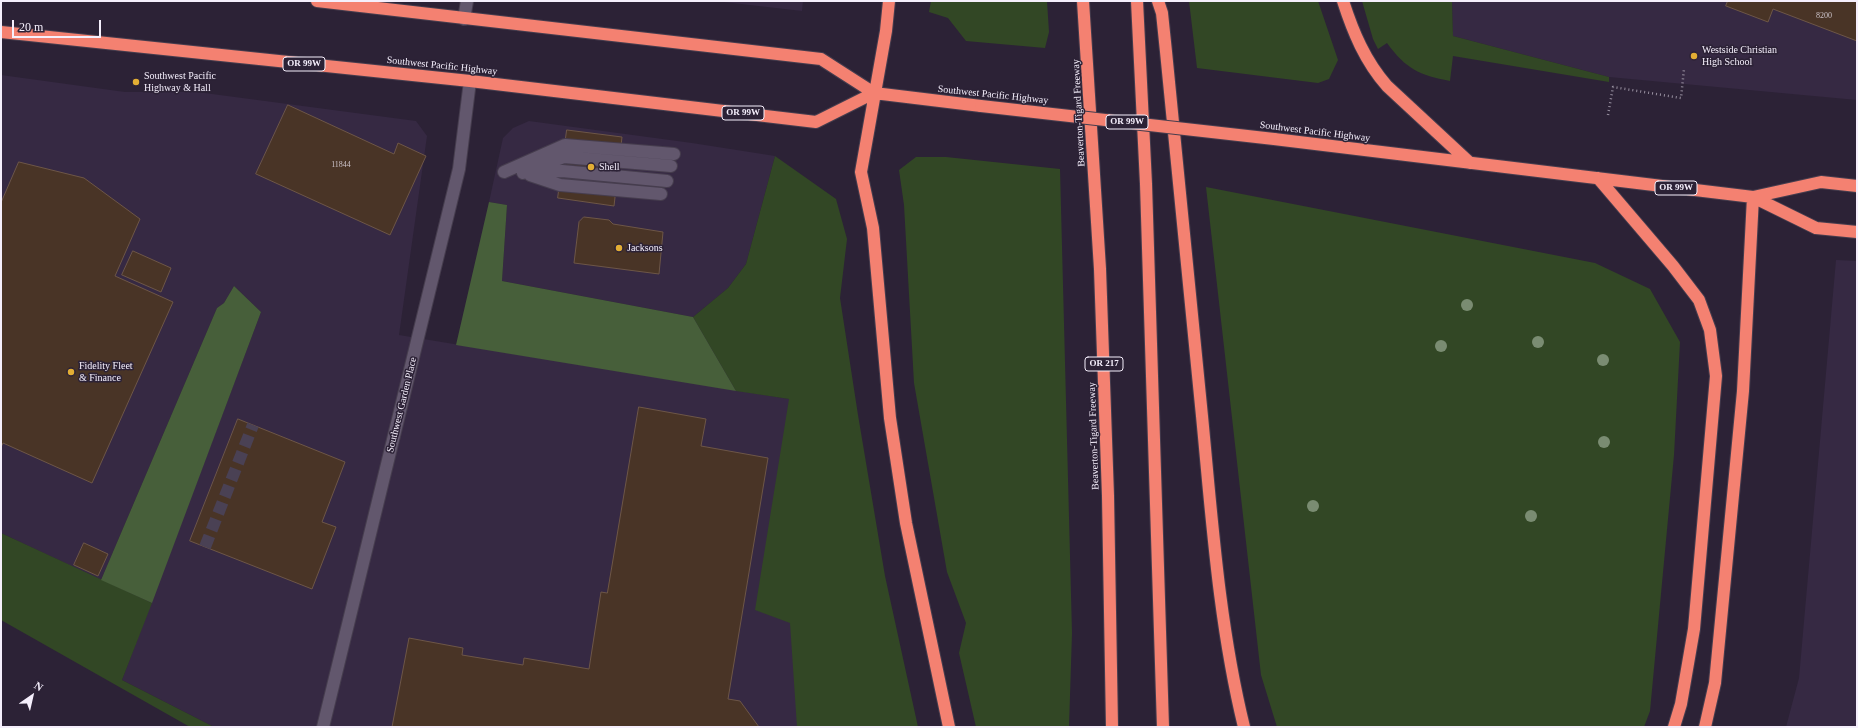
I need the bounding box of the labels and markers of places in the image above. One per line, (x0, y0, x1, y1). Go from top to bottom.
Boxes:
place label: Westside Christian High School (1702, 44, 1777, 68)
marker: Westside Christian High School (1689, 51, 1699, 61)
place label: Southwest Pacific Highway & Hall (144, 70, 216, 94)
marker: Southwest Pacific Highway & Hall (131, 77, 141, 87)
place label: Shell (599, 161, 620, 173)
marker: Shell (586, 162, 596, 172)
place label: Jacksons (627, 242, 663, 254)
marker: Jacksons (614, 243, 624, 253)
place label: Fidelity Fleet & Finance (79, 360, 133, 384)
marker: Fidelity Fleet & Finance (66, 367, 76, 377)

